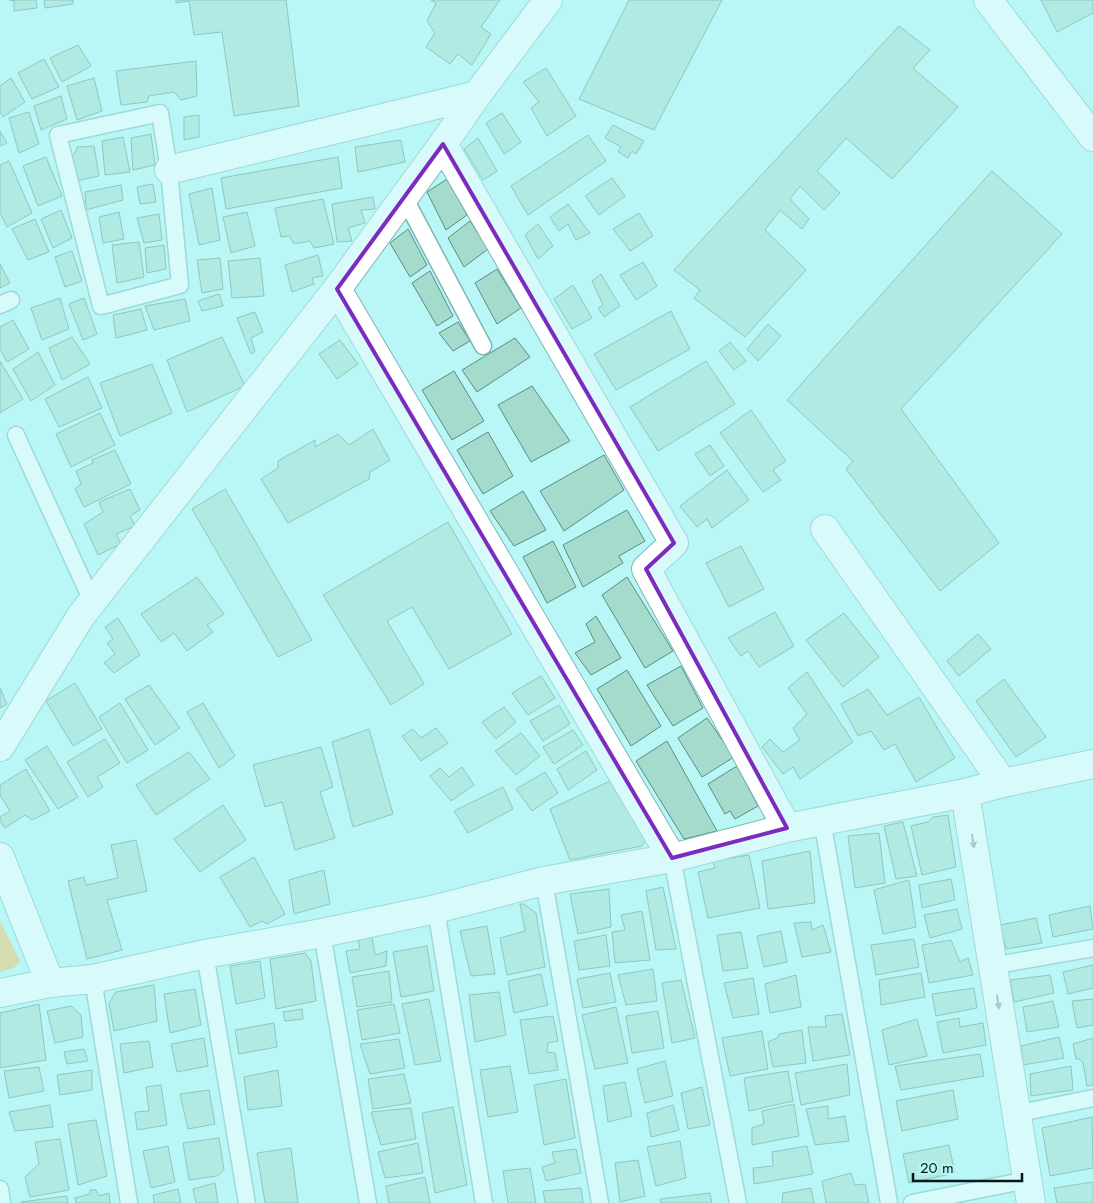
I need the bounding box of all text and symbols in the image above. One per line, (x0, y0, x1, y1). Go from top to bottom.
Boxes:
one-way arrow (969, 834, 977, 850)
one-way arrow (994, 994, 1002, 1010)
scale bar (913, 1150, 1022, 1182)
text: 20 m (920, 1157, 954, 1179)

